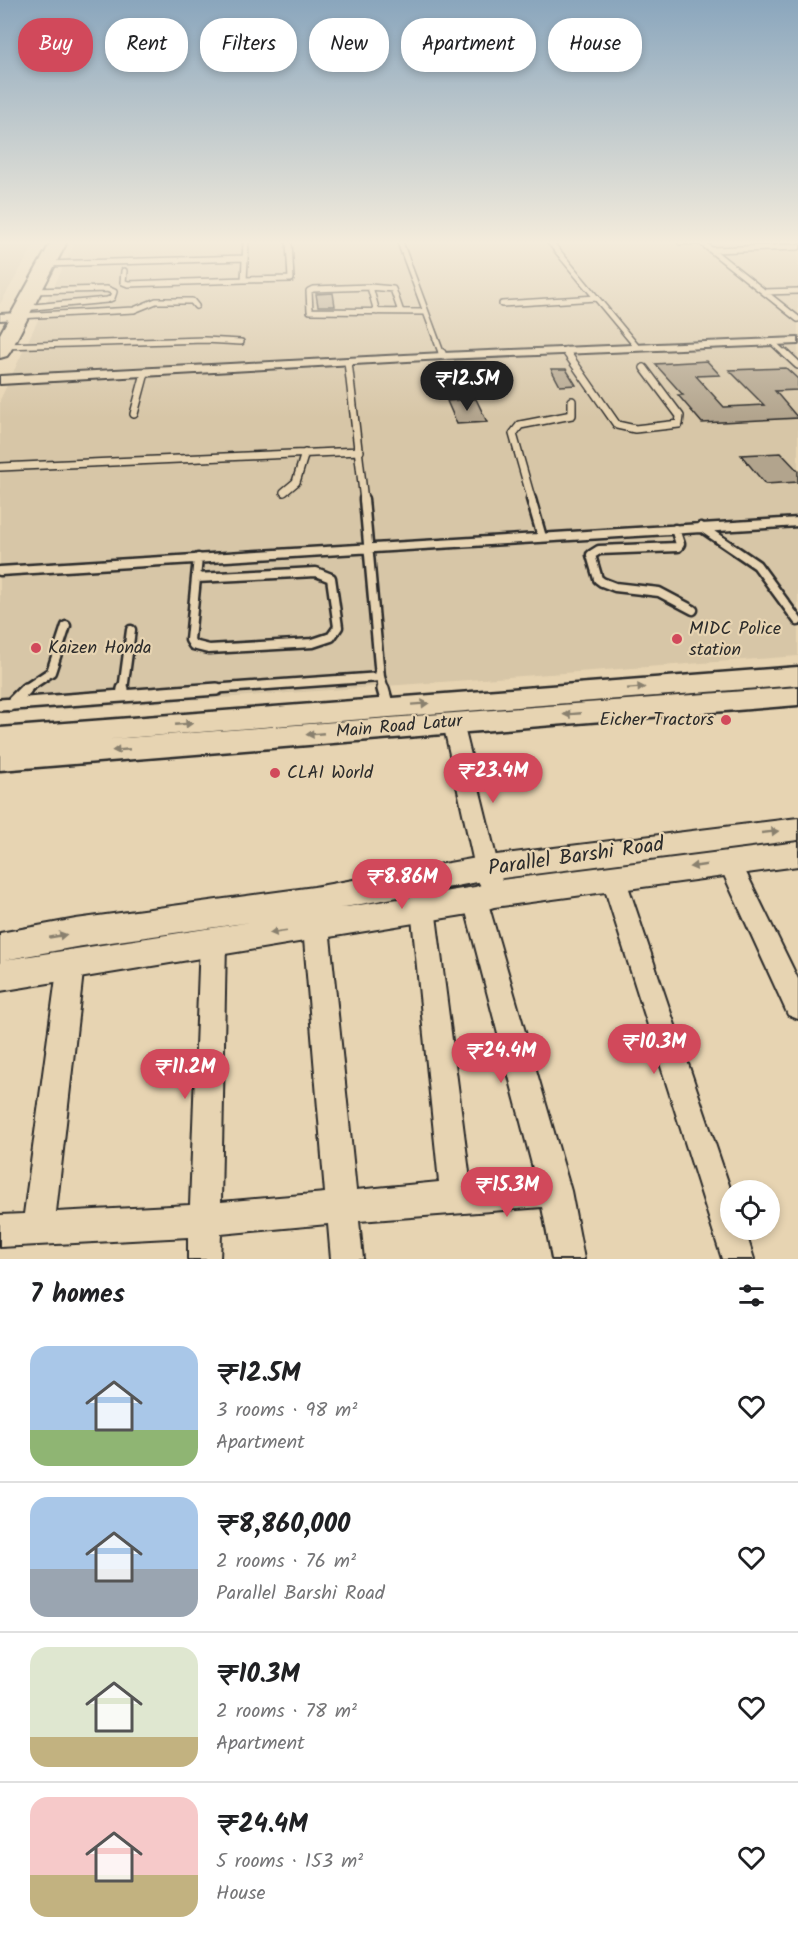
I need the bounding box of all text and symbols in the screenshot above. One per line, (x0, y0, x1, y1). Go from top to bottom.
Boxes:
chip: Buy (18, 18, 93, 72)
chip: Rent (105, 18, 188, 72)
chip: Filters (200, 18, 297, 72)
chip: New (309, 18, 389, 72)
chip: Apartment (401, 18, 536, 72)
chip: House (548, 18, 642, 72)
pin: ₹12.5M (418, 361, 516, 412)
text: ₹12.5M (434, 364, 500, 396)
place label: MIDC Police station (689, 615, 781, 665)
marker: MIDC Police station (670, 632, 684, 646)
place label: Kaizen Honda (48, 634, 151, 663)
marker: Kaizen Honda (29, 641, 43, 655)
one-way arrow (626, 683, 645, 693)
one-way arrow (411, 699, 430, 709)
place label: Eicher Tractors (599, 706, 714, 735)
street label: Main Road Latur (335, 707, 465, 747)
one-way arrow (563, 709, 582, 718)
marker: Eicher Tractors (719, 713, 733, 727)
one-way arrow (174, 719, 193, 729)
one-way arrow (305, 729, 324, 739)
one-way arrow (111, 745, 130, 755)
pin: ₹23.4M (444, 753, 542, 804)
text: ₹23.4M (458, 756, 528, 788)
place label: CLAI World (287, 759, 374, 788)
marker: CLAI World (268, 766, 282, 780)
one-way arrow (760, 827, 779, 837)
street label: Parallel Barshi Road (486, 828, 667, 886)
pin: ₹8.86M (353, 859, 451, 910)
one-way arrow (689, 861, 708, 871)
text: ₹8.86M (366, 862, 438, 894)
one-way arrow (268, 928, 287, 937)
one-way arrow (48, 932, 67, 941)
pin: ₹10.3M (605, 1024, 703, 1075)
text: ₹10.3M (622, 1027, 686, 1059)
pin: ₹24.4M (452, 1033, 550, 1084)
text: ₹24.4M (466, 1036, 536, 1068)
pin: ₹11.2M (136, 1049, 234, 1100)
text: ₹11.2M (155, 1052, 216, 1084)
pin: ₹15.3M (458, 1167, 556, 1218)
text: ₹15.3M (475, 1170, 539, 1202)
map controls (720, 1180, 780, 1240)
button: locate (720, 1180, 780, 1240)
text: 7 homes (30, 1274, 125, 1316)
icon: filters (735, 1279, 768, 1312)
text: ₹12.5M (216, 1353, 301, 1395)
icon: home (78, 1370, 150, 1442)
icon: heart (735, 1390, 768, 1423)
text: 3 rooms · 98 m² (216, 1395, 357, 1427)
text: Apartment (216, 1427, 305, 1459)
text: ₹8,860,000 (216, 1504, 350, 1546)
icon: home (78, 1521, 150, 1593)
icon: heart (735, 1541, 768, 1574)
text: 2 rooms · 76 m² (216, 1546, 356, 1578)
text: Parallel Barshi Road (216, 1578, 385, 1610)
text: ₹10.3M (216, 1654, 300, 1696)
icon: home (78, 1671, 150, 1743)
icon: heart (735, 1691, 768, 1724)
text: 2 rooms · 78 m² (216, 1696, 357, 1728)
text: Apartment (216, 1728, 305, 1760)
text: ₹24.4M (216, 1804, 308, 1846)
icon: home (78, 1821, 150, 1893)
icon: heart (735, 1841, 768, 1874)
text: 5 rooms · 153 m² (216, 1846, 363, 1878)
text: House (216, 1878, 266, 1910)

